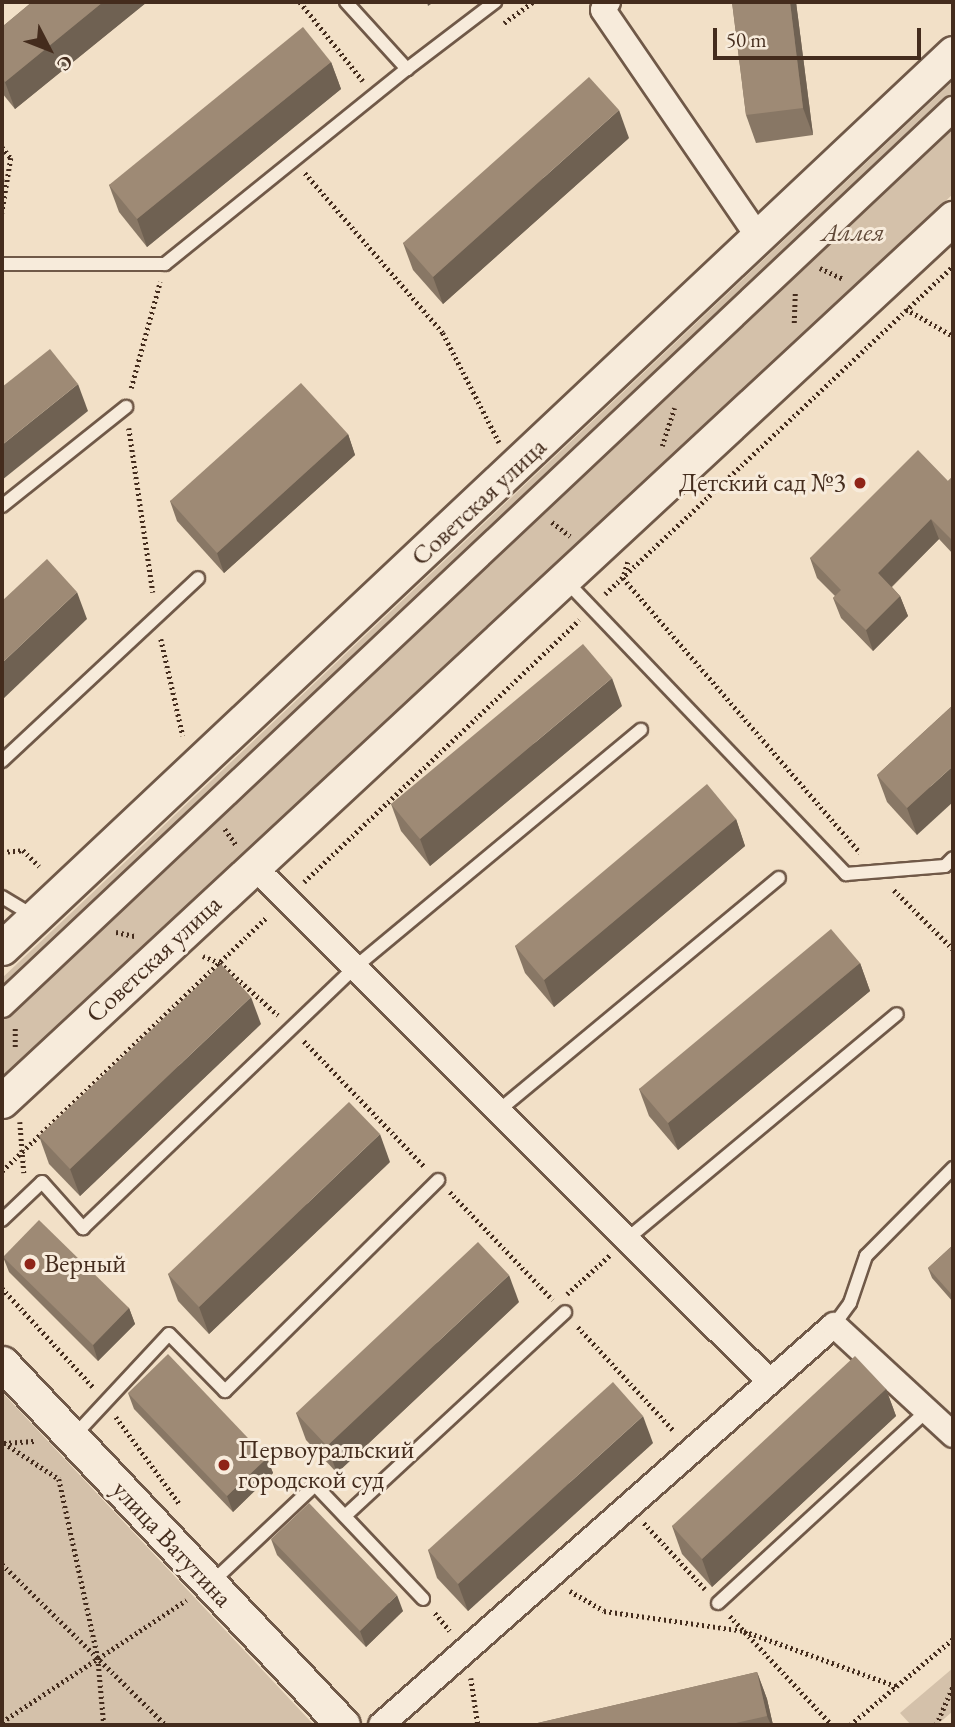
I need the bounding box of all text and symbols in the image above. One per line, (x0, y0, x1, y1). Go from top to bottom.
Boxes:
north arrow (14, 14, 84, 84)
scale bar (717, 14, 925, 58)
text: 50 m (726, 26, 767, 53)
text: С (51, 50, 79, 77)
park label: Аллея (821, 217, 885, 249)
street label: Советская улица (405, 431, 553, 573)
place label: Детский сад №3 (679, 467, 846, 499)
marker: Детский сад №3 (852, 475, 868, 491)
street label: Советская улица (80, 888, 228, 1030)
place label: Верный (44, 1248, 126, 1280)
marker: Верный (22, 1256, 38, 1272)
place label: Первоуральский городской суд (238, 1434, 414, 1496)
marker: Первоуральский городской суд (216, 1457, 232, 1473)
street label: улица Ватутина (105, 1474, 239, 1614)

